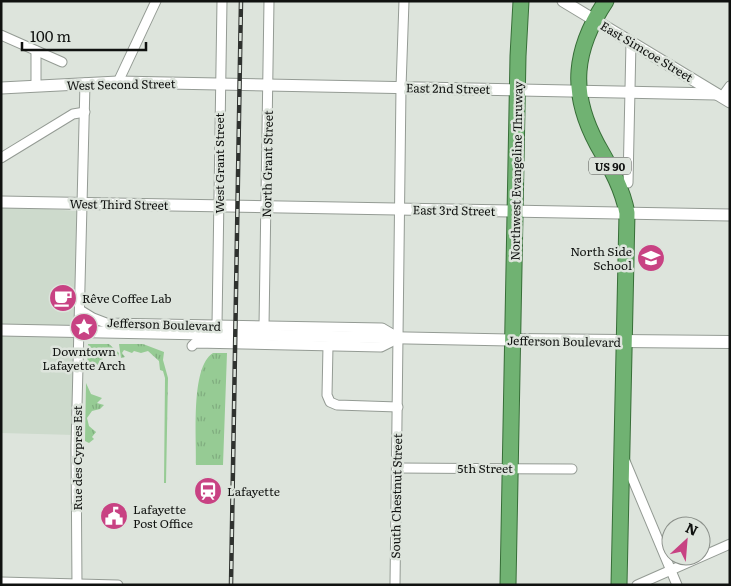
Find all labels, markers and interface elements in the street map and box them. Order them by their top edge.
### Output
street label: East Simcoe Street [597,16,697,86]
scale bar [22,20,146,52]
text: 100 m [30,24,71,47]
street label: West Second Street [66,74,176,94]
street label: East 2nd Street [406,78,491,98]
street label: Northwest Evangeline Thruway [505,81,527,261]
street label: North Grant Street [257,110,277,218]
street label: West Grant Street [210,112,228,213]
road number: US 90 [589,158,631,175]
street label: West Third Street [69,194,169,214]
street label: East 3rd Street [413,200,496,220]
place label: North Side School [570,242,632,274]
school or university icon: North Side School [636,243,666,273]
cafe icon: Rêve Coffee Lab [48,283,78,313]
place label: Rêve Coffee Lab [82,289,172,307]
place icon: Downtown Lafayette Arch [69,312,99,342]
street label: Jefferson Boulevard [107,313,222,335]
street label: Jefferson Boulevard [507,331,622,351]
place label: Downtown Lafayette Arch [42,342,126,374]
street label: Rue des Cypres Est [68,405,86,511]
street label: South Chestnut Street [386,433,406,559]
street label: 5th Street [457,459,513,477]
station icon: Lafayette [193,476,223,506]
place label: Lafayette [227,482,280,500]
place label: Lafayette Post Office [133,500,193,532]
public building icon: Lafayette Post Office [99,501,129,531]
north arrow [661,516,711,566]
text: N [682,517,702,540]

